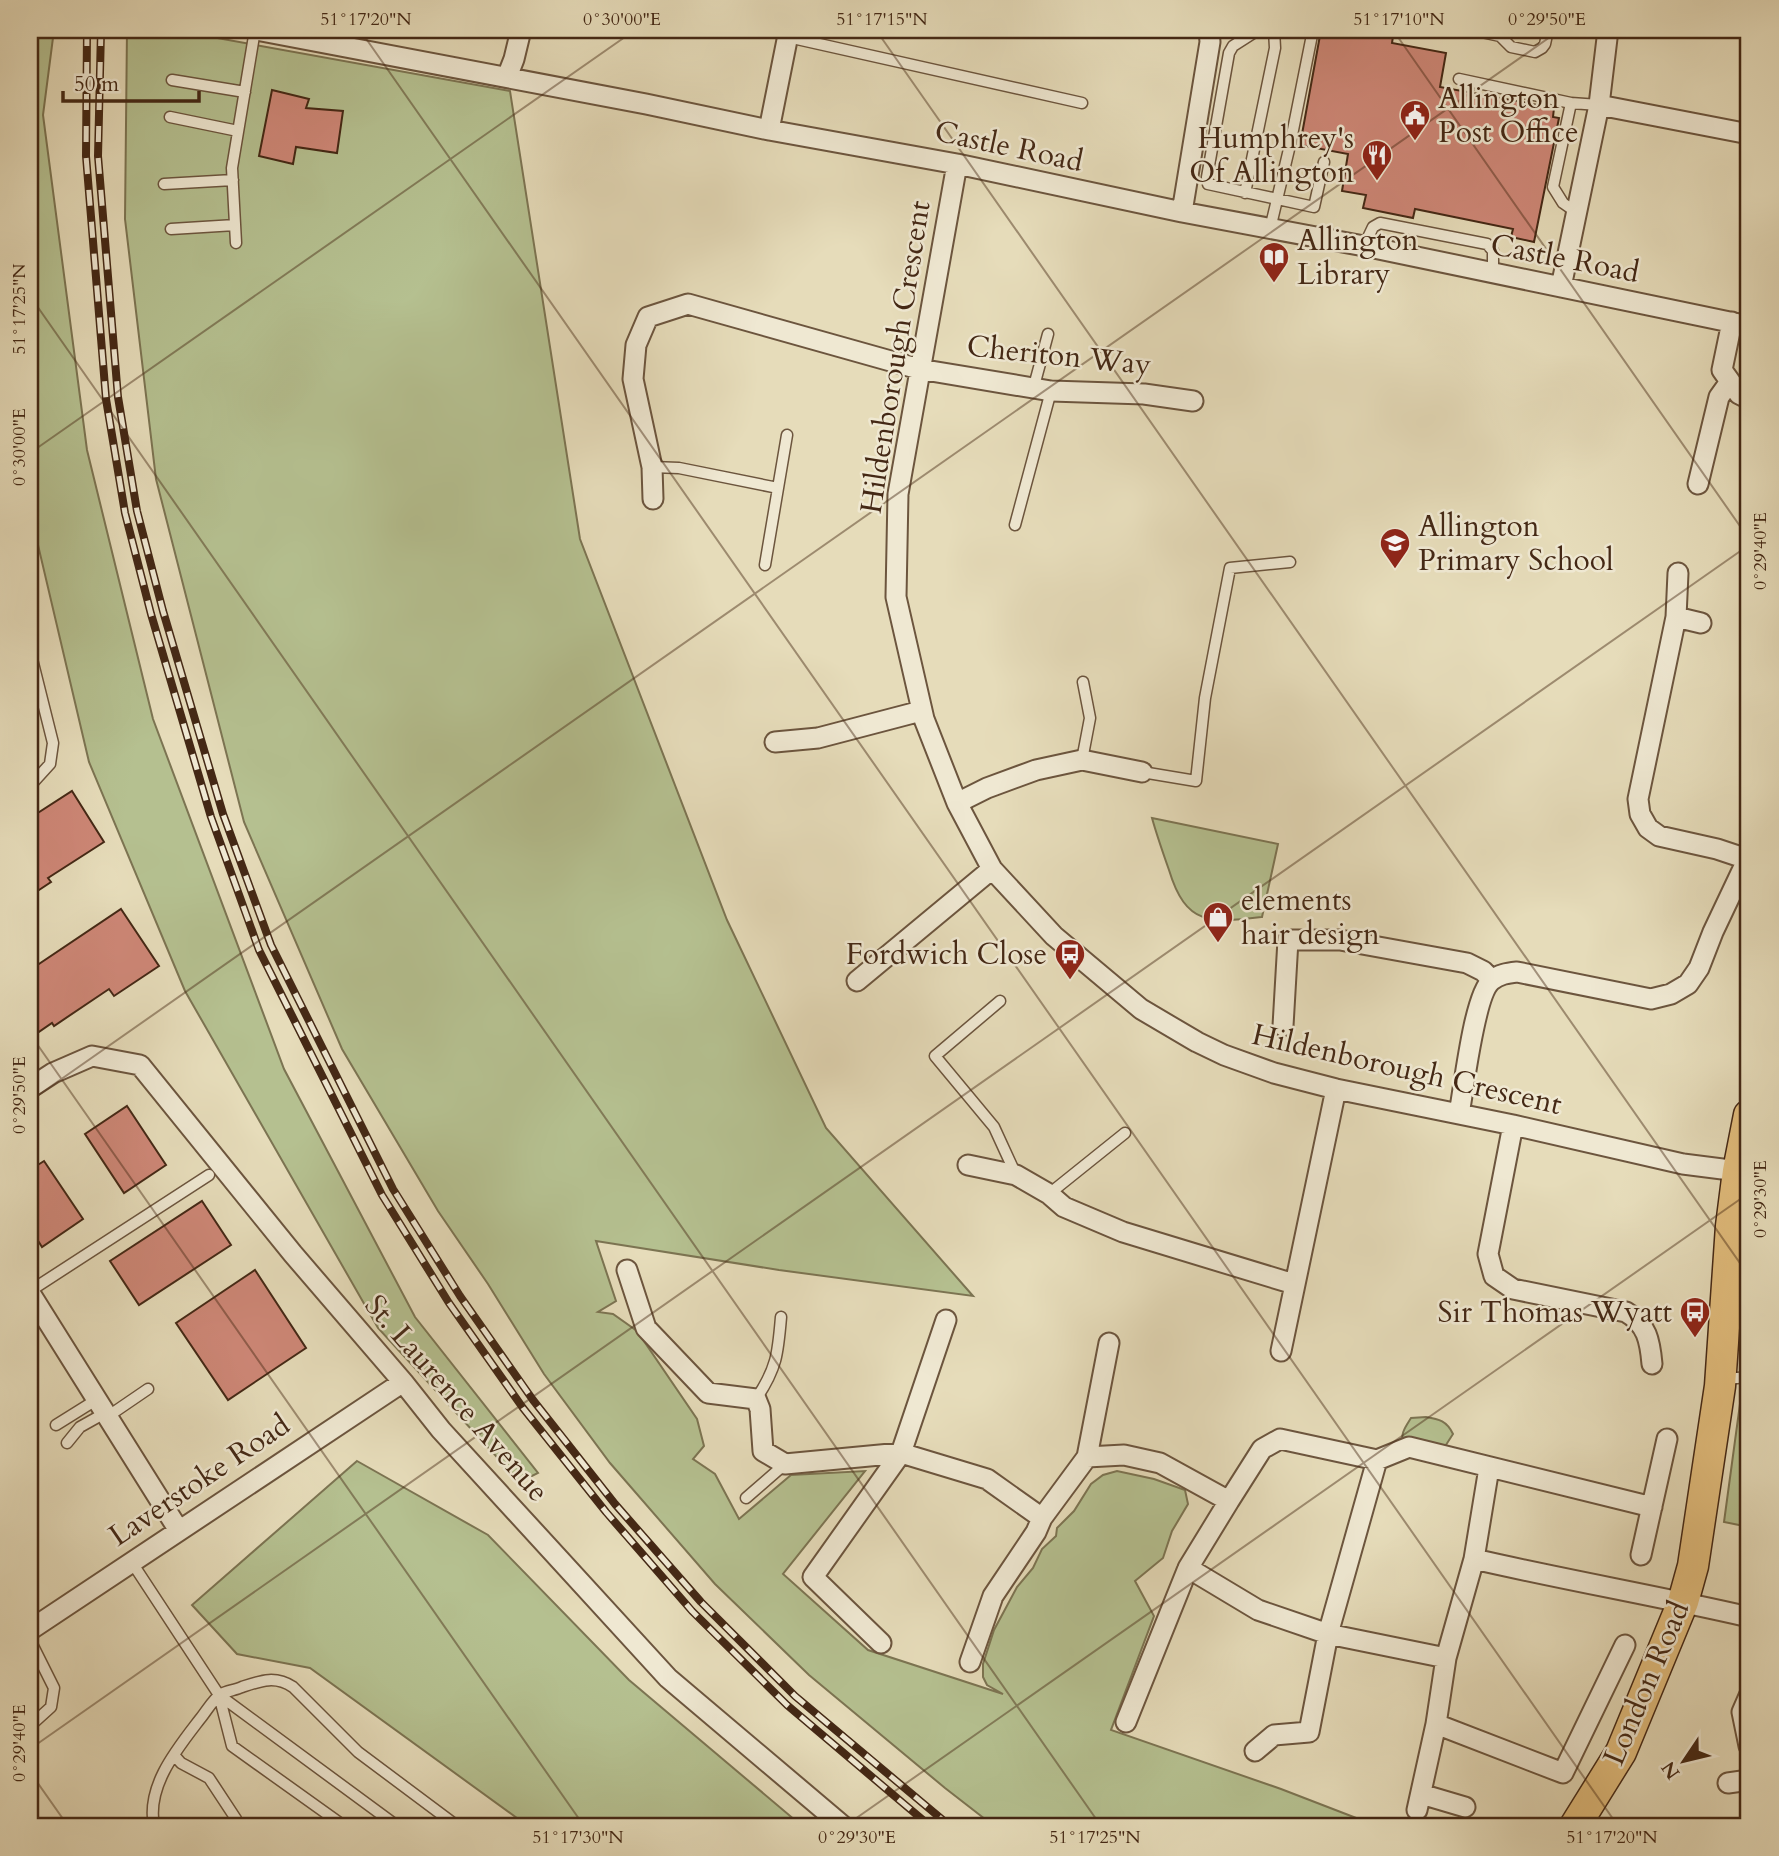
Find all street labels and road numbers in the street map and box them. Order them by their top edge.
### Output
street label: Castle Road [931,111,1087,182]
street label: Hildenborough Crescent [850,197,941,517]
street label: Castle Road [1487,224,1643,293]
street label: Cheriton Way [965,325,1153,386]
street label: Hildenborough Crescent [1248,1014,1566,1125]
street label: St. Laurence Avenue [355,1286,558,1511]
street label: Laverstoke Road [101,1405,298,1556]
street label: London Road [1593,1595,1699,1772]

